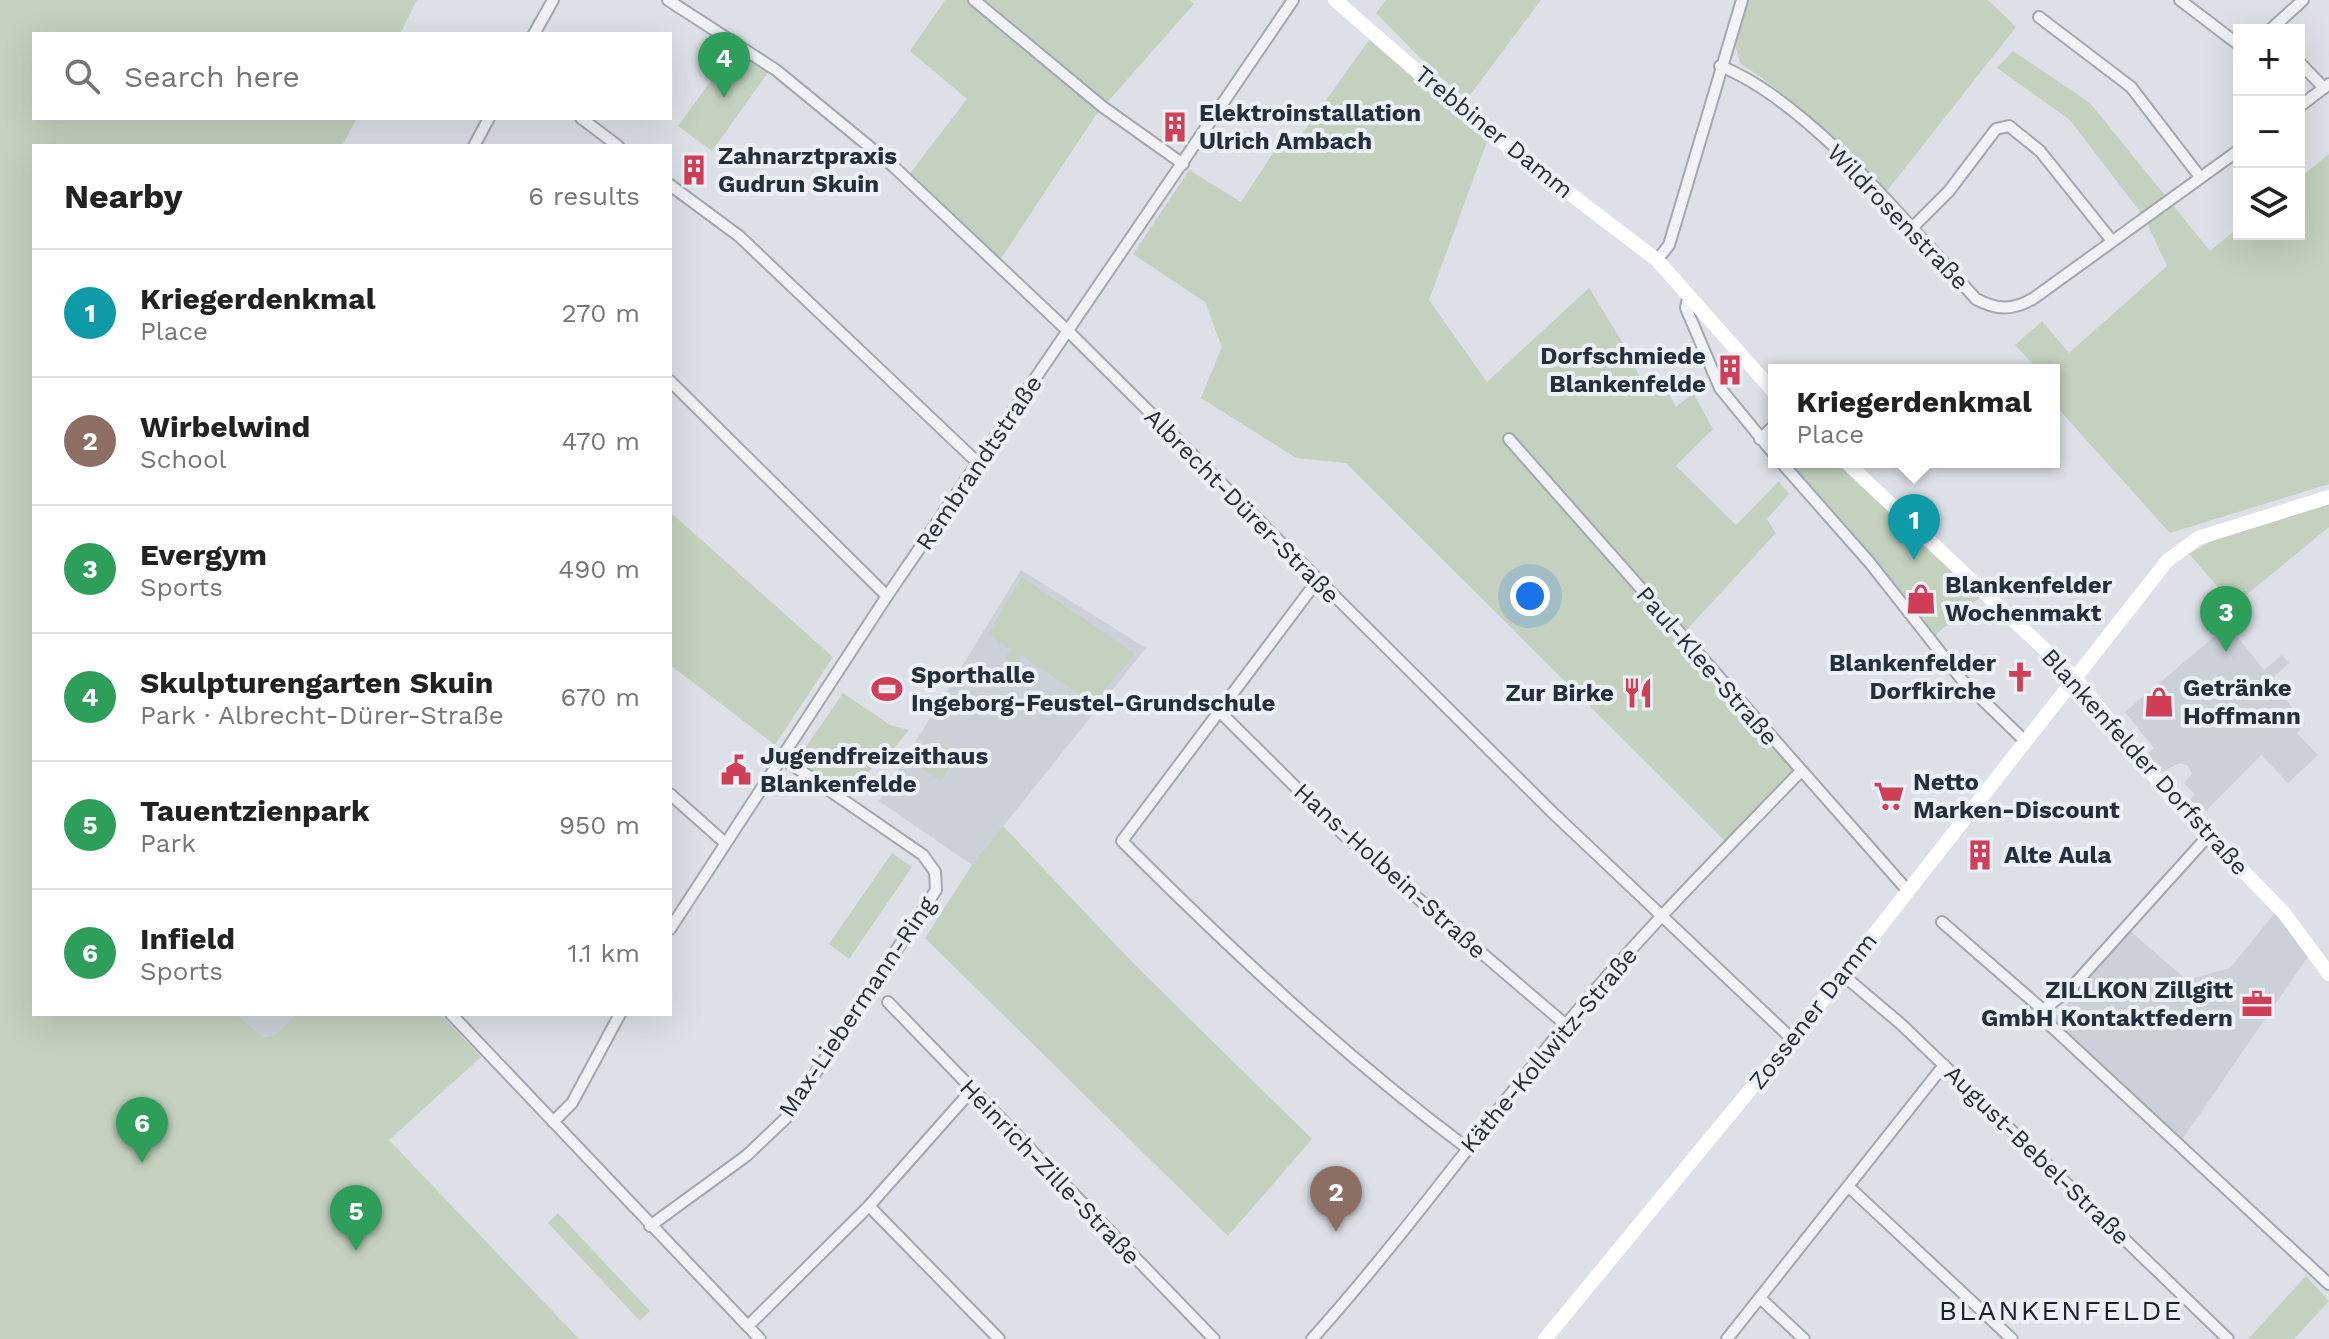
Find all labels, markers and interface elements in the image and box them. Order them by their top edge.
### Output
map controls [2233,24,2305,240]
button: + [2233,24,2305,96]
search box [32,32,672,120]
pin: 4 [698,32,750,98]
icon: search [60,54,104,98]
text: Search here [124,59,300,94]
street label: Trebbiner Damm [1409,60,1579,204]
button: − [2233,96,2305,168]
place label: Elektroinstallation Ulrich Ambach [1199,99,1421,155]
building icon: Elektroinstallation Ulrich Ambach [1158,110,1192,144]
street label: Wildrosenstraße [1821,138,1975,296]
place label: Zahnarztpraxis Gudrun Skuin [718,142,897,198]
building icon: Zahnarztpraxis Gudrun Skuin [677,153,711,187]
button: layers [2233,168,2305,240]
text: Nearby [64,176,183,216]
text: 6 results [528,181,640,211]
text: Kriegerdenkmal [140,281,376,316]
text: 1 [84,298,96,328]
text: 270 m [561,298,640,328]
text: Place [140,316,208,346]
place label: Dorfschmiede Blankenfelde [1540,342,1706,398]
building icon: Dorfschmiede Blankenfelde [1713,353,1747,387]
popup [1768,364,2060,468]
street label: Rembrandtstraße [910,370,1048,556]
text: Kriegerdenkmal [1796,384,2032,419]
street label: Albrecht-Dürer-Straße [1139,403,1345,609]
text: Wirbelwind [140,409,310,444]
text: Place [1796,419,1864,449]
text: 2 [82,426,98,456]
text: 470 m [562,426,640,456]
text: School [140,444,226,474]
pin: 1 [1888,494,1940,560]
text: Evergym [140,537,267,572]
text: 3 [82,554,98,584]
text: 490 m [558,554,640,584]
place label: Blankenfelder Wochenmakt [1945,571,2113,627]
text: Sports [140,572,223,602]
your location [1510,576,1550,616]
street label: Paul-Klee-Straße [1630,581,1784,751]
shop icon: Blankenfelder Wochenmakt [1904,582,1938,616]
pin: 3 [2200,586,2252,652]
street label: Blankenfelder Dorfstraße [2036,643,2254,881]
place label: Blankenfelder Dorfkirche [1829,649,1997,705]
church icon: Blankenfelder Dorfkirche [2003,660,2037,694]
place label: Sporthalle Ingeborg-Feustel-Grundschule [911,661,1275,717]
text: Skulpturengarten Skuin [140,665,493,700]
sports icon: Sporthalle Ingeborg-Feustel-Grundschule [870,672,904,706]
place label: Getränke Hoffmann [2183,674,2301,730]
restaurant icon: Zur Birke [1621,676,1655,710]
place label: Zur Birke [1505,679,1614,707]
text: 4 [82,682,98,712]
text: 670 m [561,682,640,712]
shop icon: Getränke Hoffmann [2142,685,2176,719]
text: Park · Albrecht-Dürer-Straße [140,700,504,730]
place label: Jugendfreizeithaus Blankenfelde [760,742,988,798]
public building icon: Jugendfreizeithaus Blankenfelde [719,753,753,787]
place label: Netto Marken-Discount [1913,768,2120,824]
street label: Hans-Holbein-Straße [1288,777,1492,965]
supermarket icon: Netto Marken-Discount [1872,779,1906,813]
text: Tauentzienpark [140,793,370,828]
text: 5 [82,810,98,840]
text: 950 m [559,810,640,840]
text: Park [140,828,196,858]
building icon: Alte Aula [1963,838,1997,872]
place label: Alte Aula [2004,841,2111,869]
street label: Max-Liebermann-Ring [773,892,941,1122]
text: Infield [140,921,235,956]
street label: Zossener Damm [1743,927,1883,1095]
text: 6 [82,938,98,968]
text: 1.1 km [567,938,640,968]
street label: Käthe-Kollwitz-Straße [1455,941,1643,1159]
text: Sports [140,956,223,986]
place label: ZILLKON Zillgitt GmbH Kontaktfedern [1981,976,2233,1032]
office icon: ZILLKON Zillgitt GmbH Kontaktfedern [2240,987,2274,1021]
street label: August-Bebel-Straße [1939,1059,2135,1251]
street label: Heinrich-Zille-Straße [954,1074,1146,1270]
pin: 6 [116,1097,168,1163]
pin: 2 [1310,1166,1362,1232]
pin: 5 [330,1185,382,1251]
district label: BLANKENFELDE [1939,1294,2183,1327]

